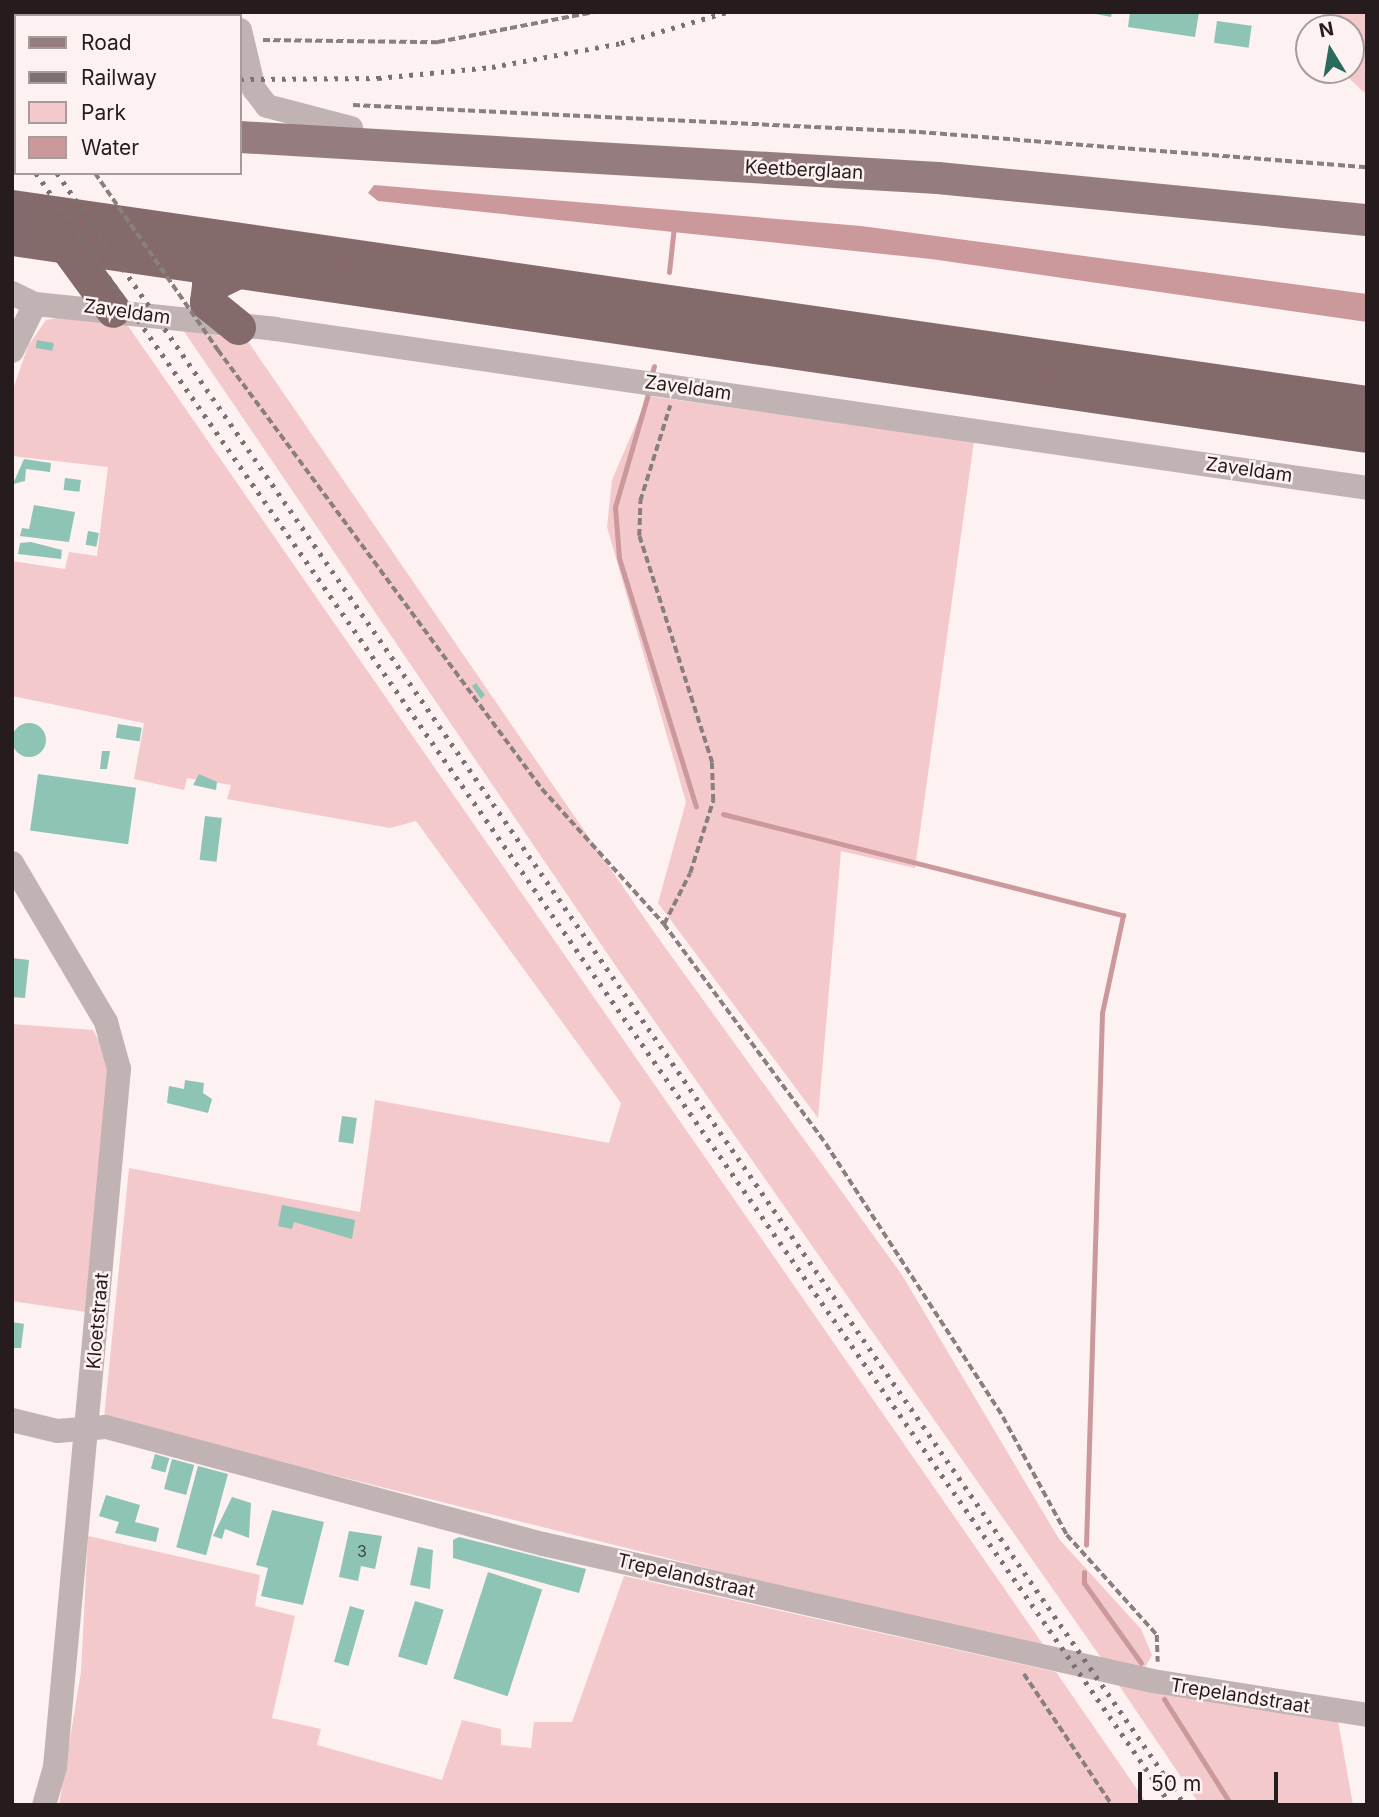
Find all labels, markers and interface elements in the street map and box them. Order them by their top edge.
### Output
legend [14,14,242,175]
north arrow [1295,14,1365,84]
text: N [1317,17,1336,43]
text: Road [81,30,132,55]
text: Railway [81,65,157,90]
text: Park [81,100,126,125]
text: Water [81,135,139,160]
street label: Keetberglaan [744,156,864,184]
street label: Zaveldam [82,295,172,329]
street label: Zaveldam [643,371,733,405]
street label: Zaveldam [1204,453,1294,487]
street label: Kloetstraat [82,1272,114,1370]
house number: 3 [357,1541,367,1561]
street label: Trepelandstraat [615,1549,757,1603]
street label: Trepelandstraat [1169,1674,1311,1718]
scale bar [1141,1758,1281,1802]
text: 50 m [1151,1771,1201,1796]

